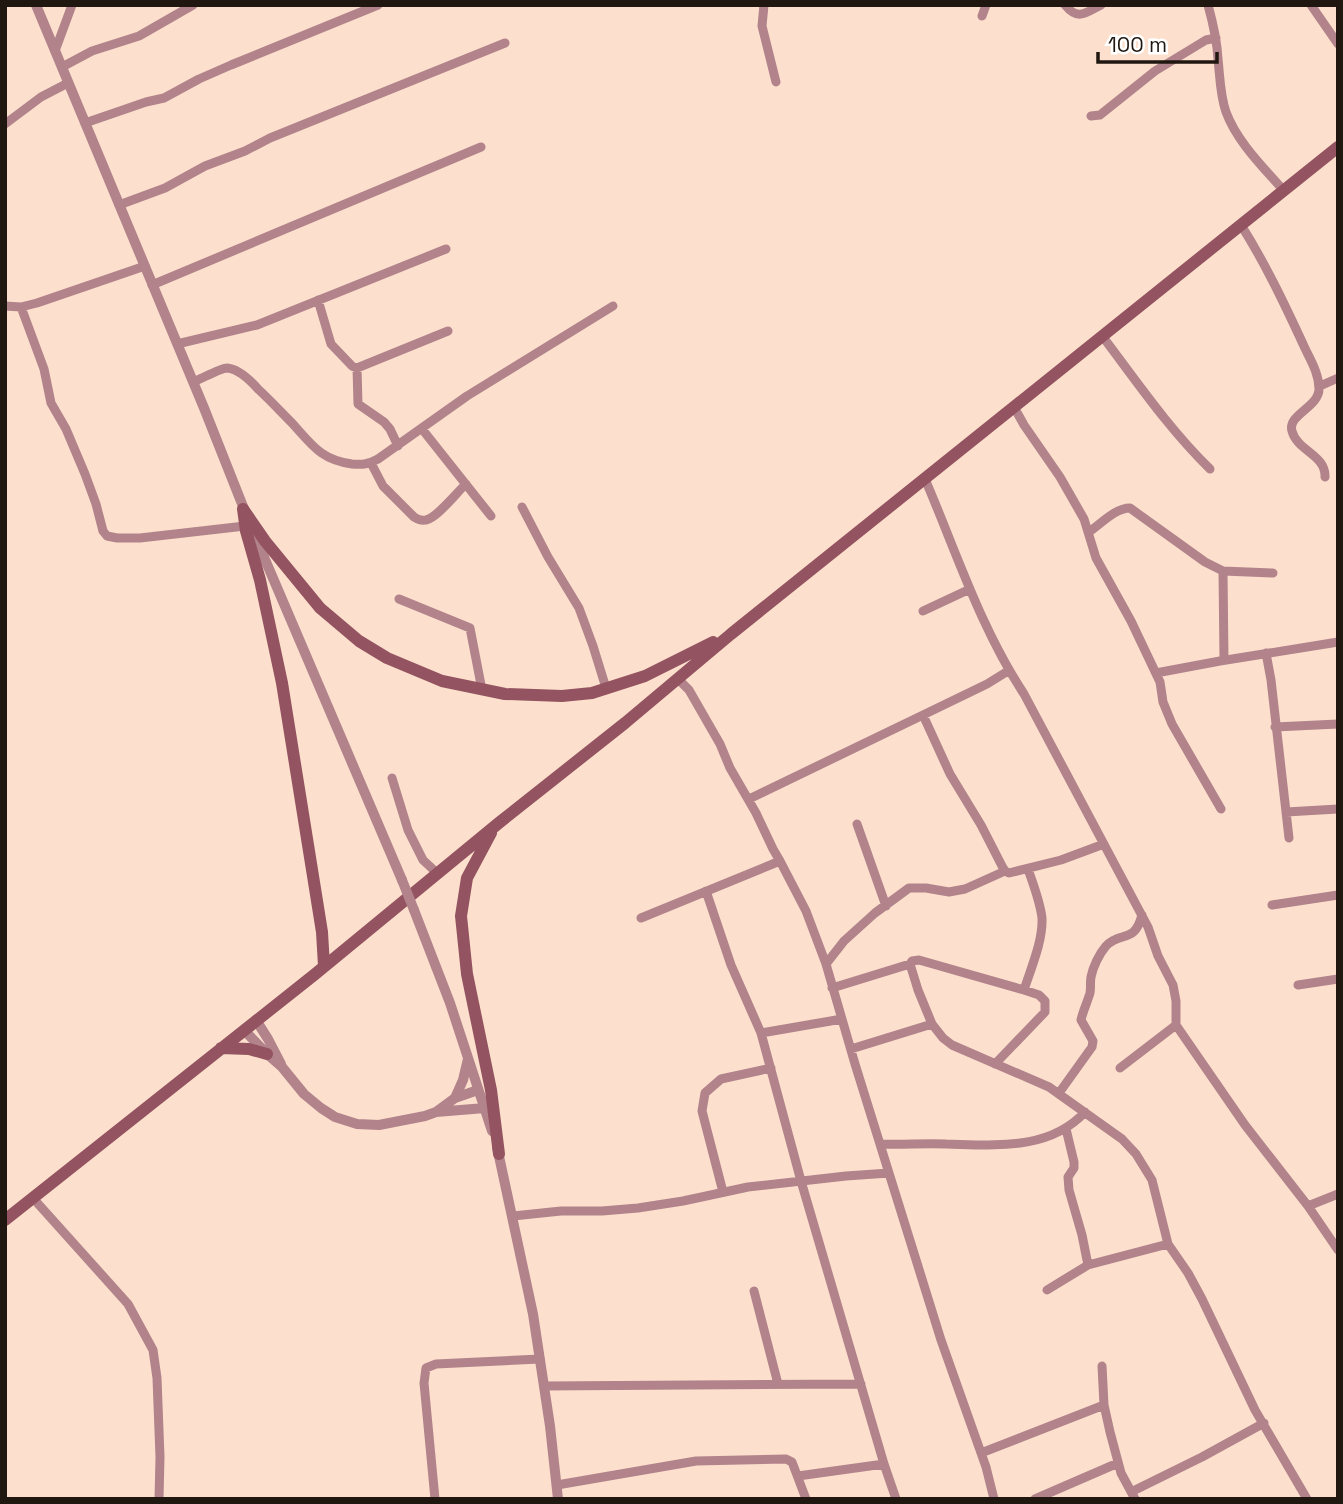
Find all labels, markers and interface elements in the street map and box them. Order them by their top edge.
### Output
scale bar [1098,21,1217,65]
text: 100 m [1108,31,1167,58]

